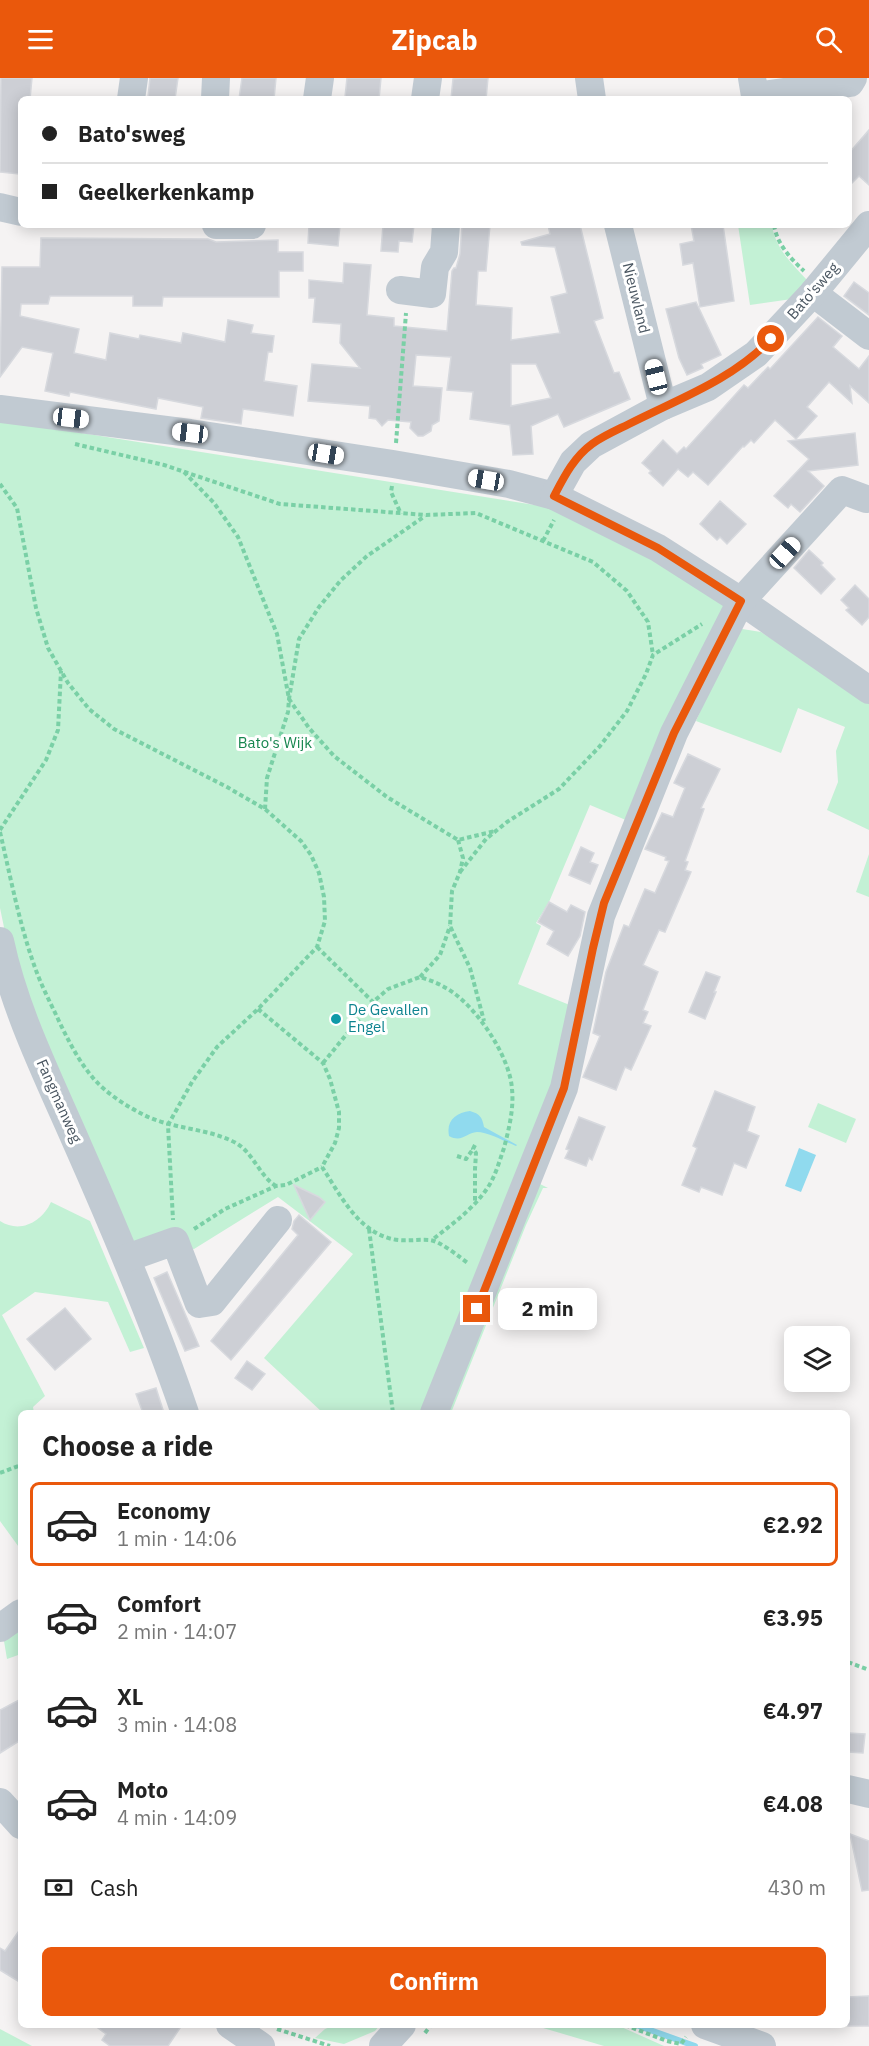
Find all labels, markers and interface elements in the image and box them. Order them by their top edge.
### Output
text: Zipcab [391,22,478,57]
icon: menu [24,23,57,56]
icon: search [812,23,845,56]
text: Bato'sweg [78,119,185,148]
text: Geelkerkenkamp [78,177,254,206]
street label: Bato'sweg [783,258,843,323]
street label: Nieuwland [619,261,654,335]
route start [757,325,784,352]
car [643,357,669,397]
car [52,407,90,429]
car [171,422,209,444]
car [307,442,345,466]
car [467,468,505,492]
car [766,534,804,572]
park label: Bato's Wijk [238,733,312,752]
place label: De Gevallen Engel [348,1000,428,1036]
marker: De Gevallen Engel [329,1012,343,1026]
street label: Fangmanweg [33,1056,86,1146]
callout: 2 min [498,1288,597,1330]
route end [463,1295,490,1322]
text: 2 min [521,1295,574,1322]
map controls [784,1326,850,1392]
button: layers [784,1326,850,1392]
text: Choose a ride [42,1428,213,1463]
text: Economy [117,1496,211,1525]
icon: car [45,1497,99,1551]
text: €2.92 [763,1510,823,1539]
text: 1 min · 14:06 [117,1525,237,1552]
text: Comfort [117,1589,201,1618]
icon: car [45,1590,99,1644]
text: €3.95 [763,1603,823,1632]
text: 2 min · 14:07 [117,1618,237,1645]
text: XL [117,1682,143,1711]
icon: car [45,1683,99,1737]
text: €4.97 [763,1696,823,1725]
text: 3 min · 14:08 [117,1711,237,1738]
text: Moto [117,1775,168,1804]
icon: car [45,1776,99,1830]
text: €4.08 [763,1789,823,1818]
text: 4 min · 14:09 [117,1804,237,1831]
icon: cash [42,1871,75,1904]
text: Cash [90,1873,139,1902]
text: 430 m [768,1874,826,1901]
button: Confirm [42,1947,826,2016]

